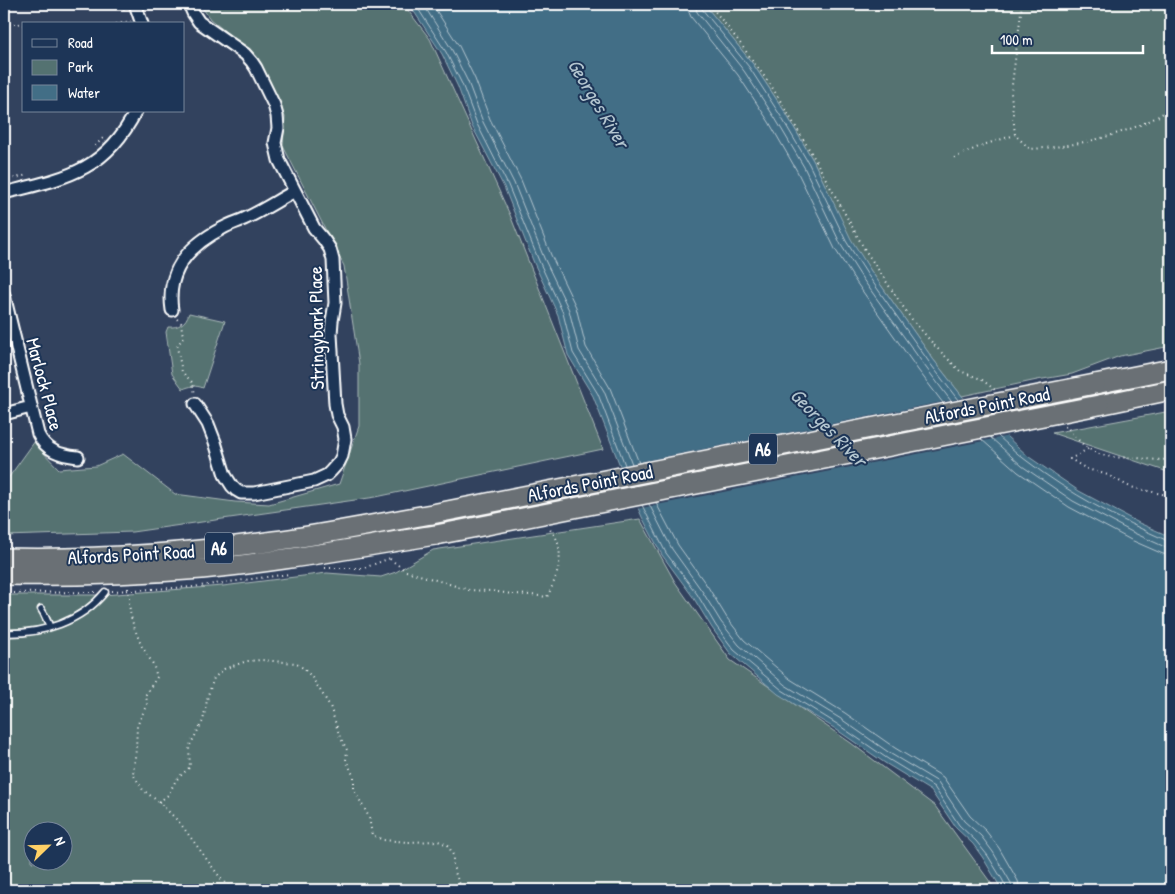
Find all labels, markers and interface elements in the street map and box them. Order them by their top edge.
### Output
legend [22,22,185,112]
scale bar [992,22,1144,54]
text: 100 m [1000,29,1033,50]
text: Road [68,32,93,53]
water label: Georges River [561,53,637,155]
text: Park [68,56,93,77]
text: Water [68,82,100,103]
street label: Stringybark Place [302,266,330,390]
street label: Marlock Place [20,335,70,434]
street label: Alfords Point Road [922,380,1052,430]
water label: Georges River [784,382,875,475]
road number: A6 [749,434,777,464]
street label: Alfords Point Road [525,458,655,508]
road number: A6 [205,532,233,564]
street label: Alfords Point Road [67,538,196,570]
north arrow [22,822,72,872]
text: N [50,834,71,848]

